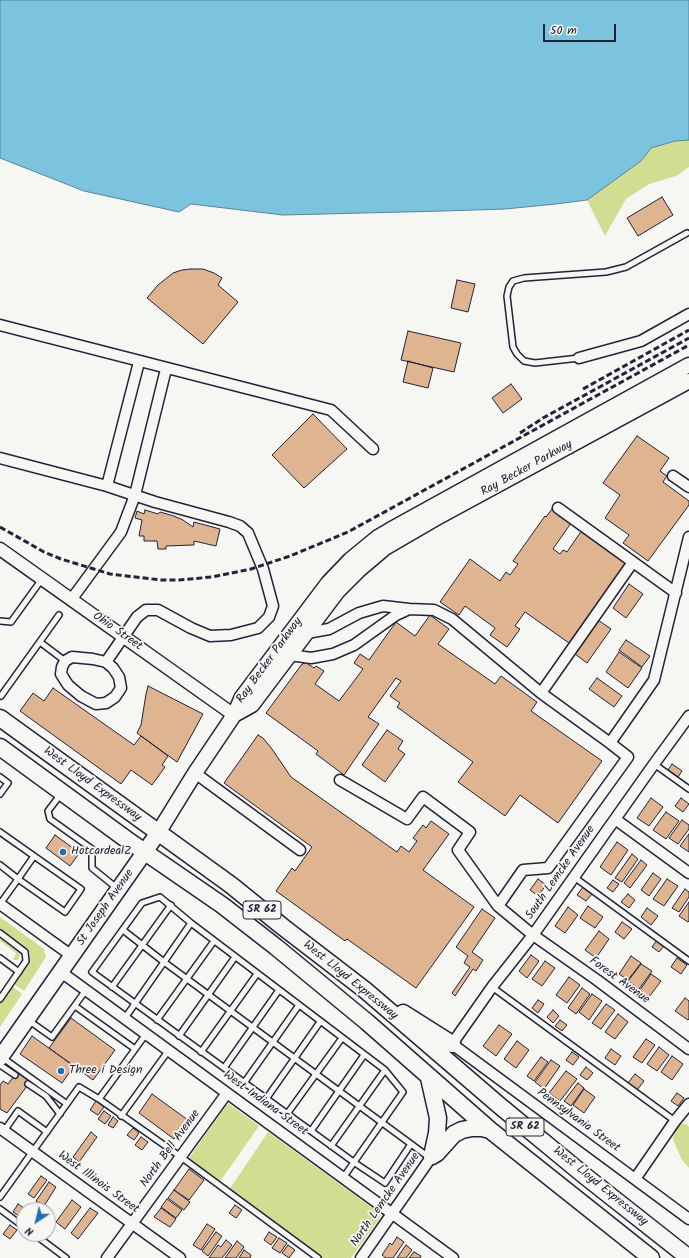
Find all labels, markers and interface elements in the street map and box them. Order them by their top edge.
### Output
scale bar [545,16,618,42]
text: 50 m [550,21,577,40]
street label: Ray Becker Parkway [479,438,575,500]
street label: Ohio Street [89,610,145,654]
street label: Ray Becker Parkway [234,615,306,707]
street label: West Lloyd Expressway [40,745,144,825]
street label: South Lemcke Avenue [523,823,599,923]
place label: HotcardealZ [71,845,131,859]
marker: HotcardealZ [58,847,68,857]
street label: St Joseph Avenue [74,867,138,949]
road number: SR 62 [243,901,281,919]
street label: West Lloyd Expressway [300,938,400,1024]
street label: Forest Avenue [586,954,652,1008]
place label: Three i Design [69,1064,142,1078]
marker: Three i Design [56,1066,66,1076]
street label: West Indiana Street [220,1068,310,1140]
street label: Pennsylvania Street [534,1086,622,1156]
street label: North Bell Avenue [138,1107,204,1191]
road number: SR 62 [506,1118,544,1136]
street label: West Lloyd Expressway [550,1144,650,1230]
street label: West Illinois Street [55,1149,141,1217]
street label: North Lemcke Avenue [348,1150,424,1250]
north arrow [16,1202,56,1242]
text: N [22,1222,38,1240]

